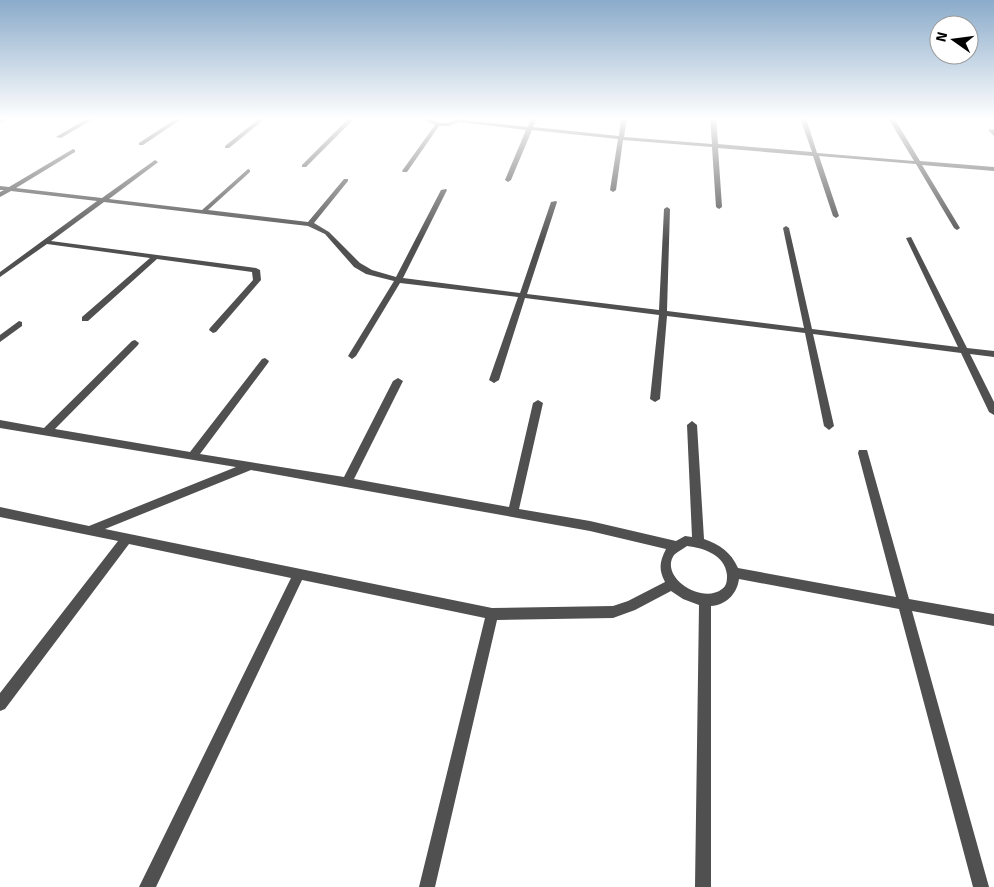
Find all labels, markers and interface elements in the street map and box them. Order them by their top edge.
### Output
north arrow [929,15,979,65]
text: N [932,30,951,44]

